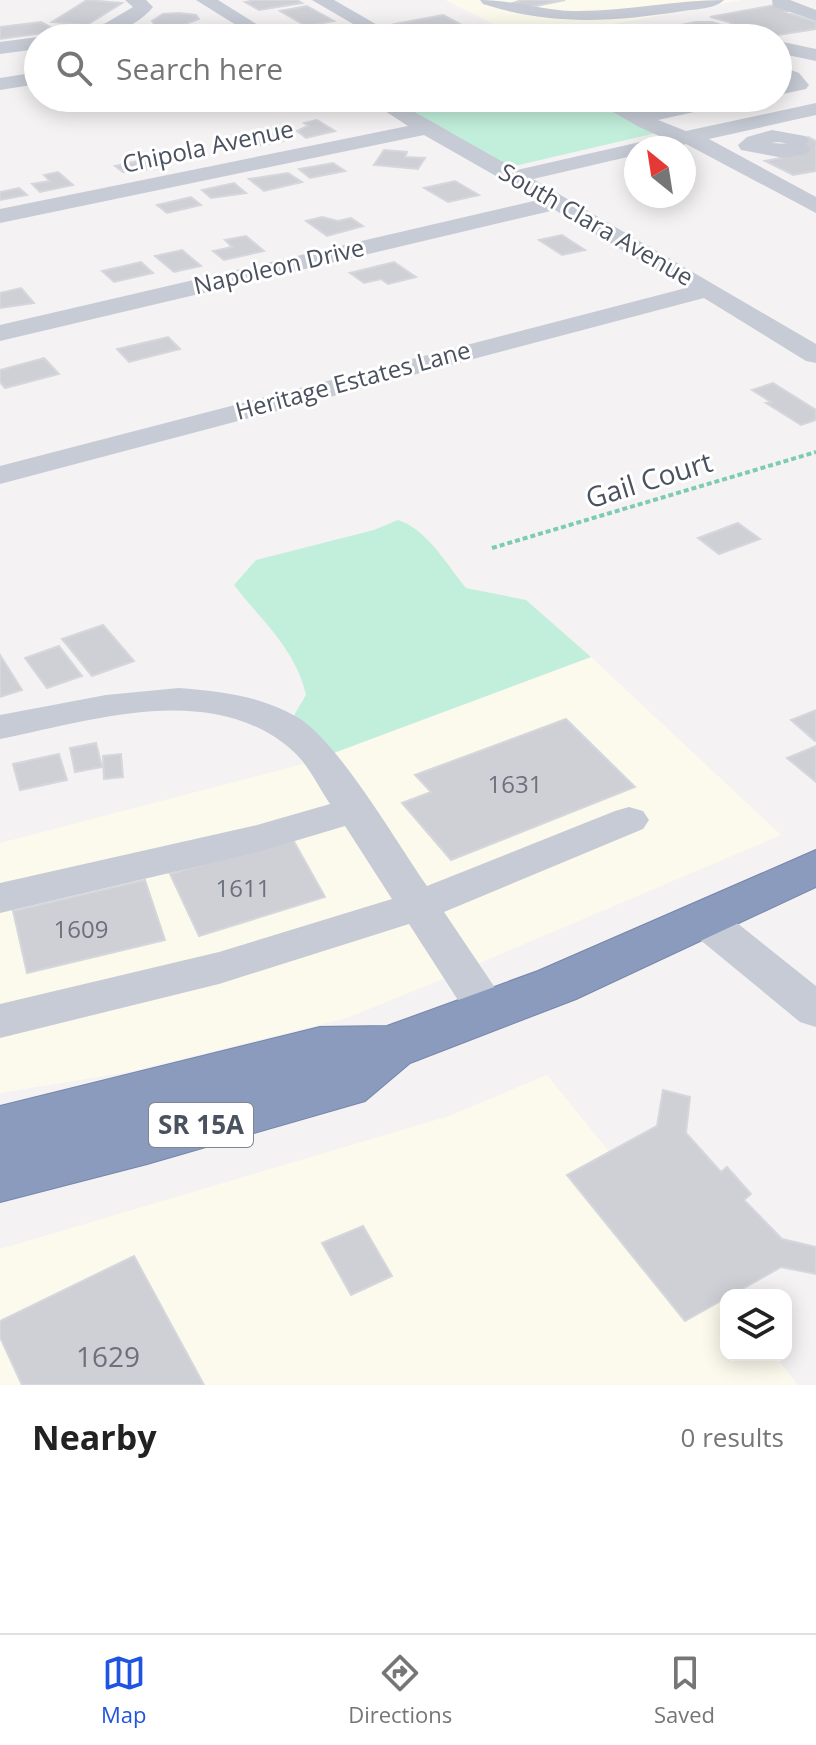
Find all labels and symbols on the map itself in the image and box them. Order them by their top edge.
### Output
street label: Chipola Avenue [119,111,296,180]
north arrow [624,136,696,208]
street label: South Clara Avenue [494,155,700,293]
street label: Napoleon Drive [190,230,367,301]
street label: Heritage Estates Lane [231,332,474,427]
street label: Gail Court [581,442,717,516]
house number: 1631 [488,767,542,800]
house number: 1611 [216,871,270,904]
house number: 1609 [54,912,108,945]
road number: SR 15A [149,1103,253,1147]
house number: 1629 [76,1337,140,1375]

